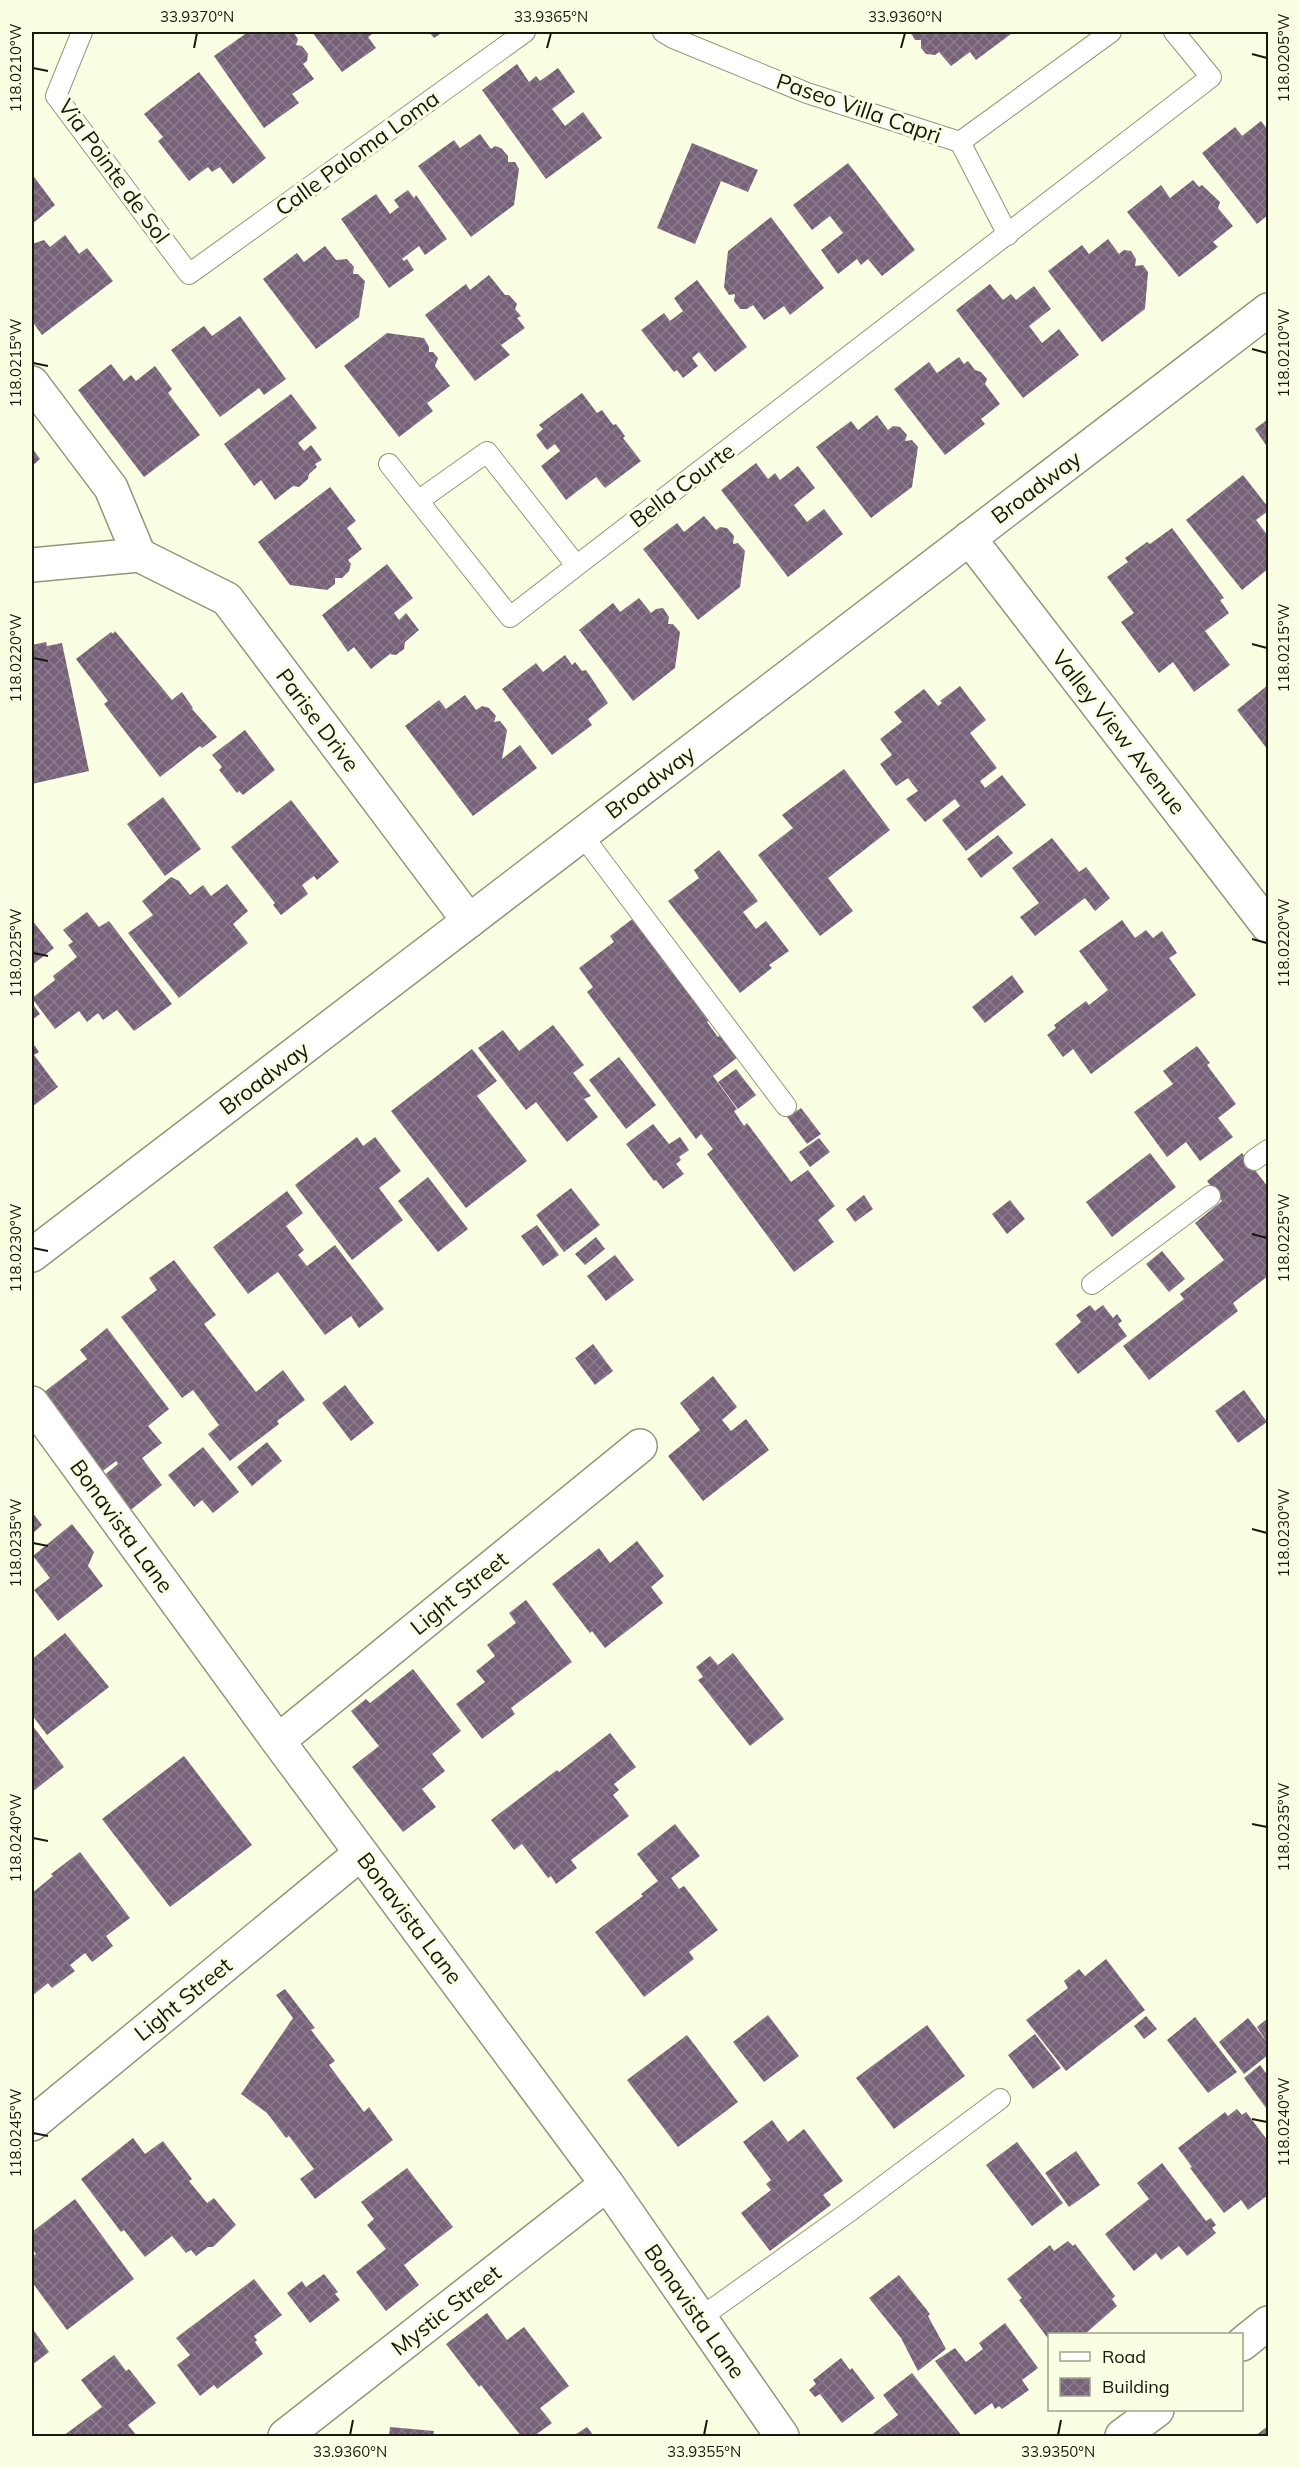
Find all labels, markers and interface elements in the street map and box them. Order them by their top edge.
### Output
text: 33.9370°N [160,7,234,26]
text: 33.9365°N [514,7,588,26]
text: 33.9360°N [868,7,942,26]
text: 118.0205°W [1274,13,1293,102]
text: 118.0210°W [6,23,25,112]
street label: Paseo Villa Capri [773,67,945,149]
street label: Calle Paloma Loma [269,84,445,222]
street label: Via Pointe de Sol [52,93,176,249]
text: 118.0210°W [1274,308,1293,397]
text: 118.0215°W [6,318,25,407]
street label: Bella Courte [624,437,740,533]
street label: Broadway [985,444,1087,530]
text: 118.0215°W [1274,603,1293,692]
text: 118.0220°W [6,613,25,702]
street label: Valley View Avenue [1046,644,1192,820]
street label: Parise Drive [270,663,366,777]
street label: Broadway [599,739,701,825]
text: 118.0220°W [1274,898,1293,987]
text: 118.0225°W [6,908,25,997]
street label: Broadway [213,1035,315,1121]
text: 118.0225°W [1274,1193,1293,1282]
text: 118.0230°W [6,1203,25,1292]
street label: Bonavista Lane [64,1454,180,1598]
text: 118.0230°W [1274,1488,1293,1577]
text: 118.0235°W [6,1498,25,1587]
street label: Light Street [404,1545,514,1641]
text: 118.0235°W [1274,1782,1293,1871]
text: 118.0240°W [6,1793,25,1882]
street label: Bonavista Lane [351,1847,469,1989]
street label: Light Street [128,1951,238,2047]
text: 118.0240°W [1274,2077,1293,2166]
text: 118.0245°W [6,2088,25,2177]
street label: Bonavista Lane [638,2238,752,2384]
street label: Mystic Street [386,2258,507,2362]
legend [1048,2333,1243,2411]
text: Road [1102,2345,1146,2368]
text: Building [1102,2375,1170,2398]
text: 33.9360°N [313,2442,387,2461]
text: 33.9355°N [667,2442,741,2461]
text: 33.9350°N [1021,2442,1095,2461]

